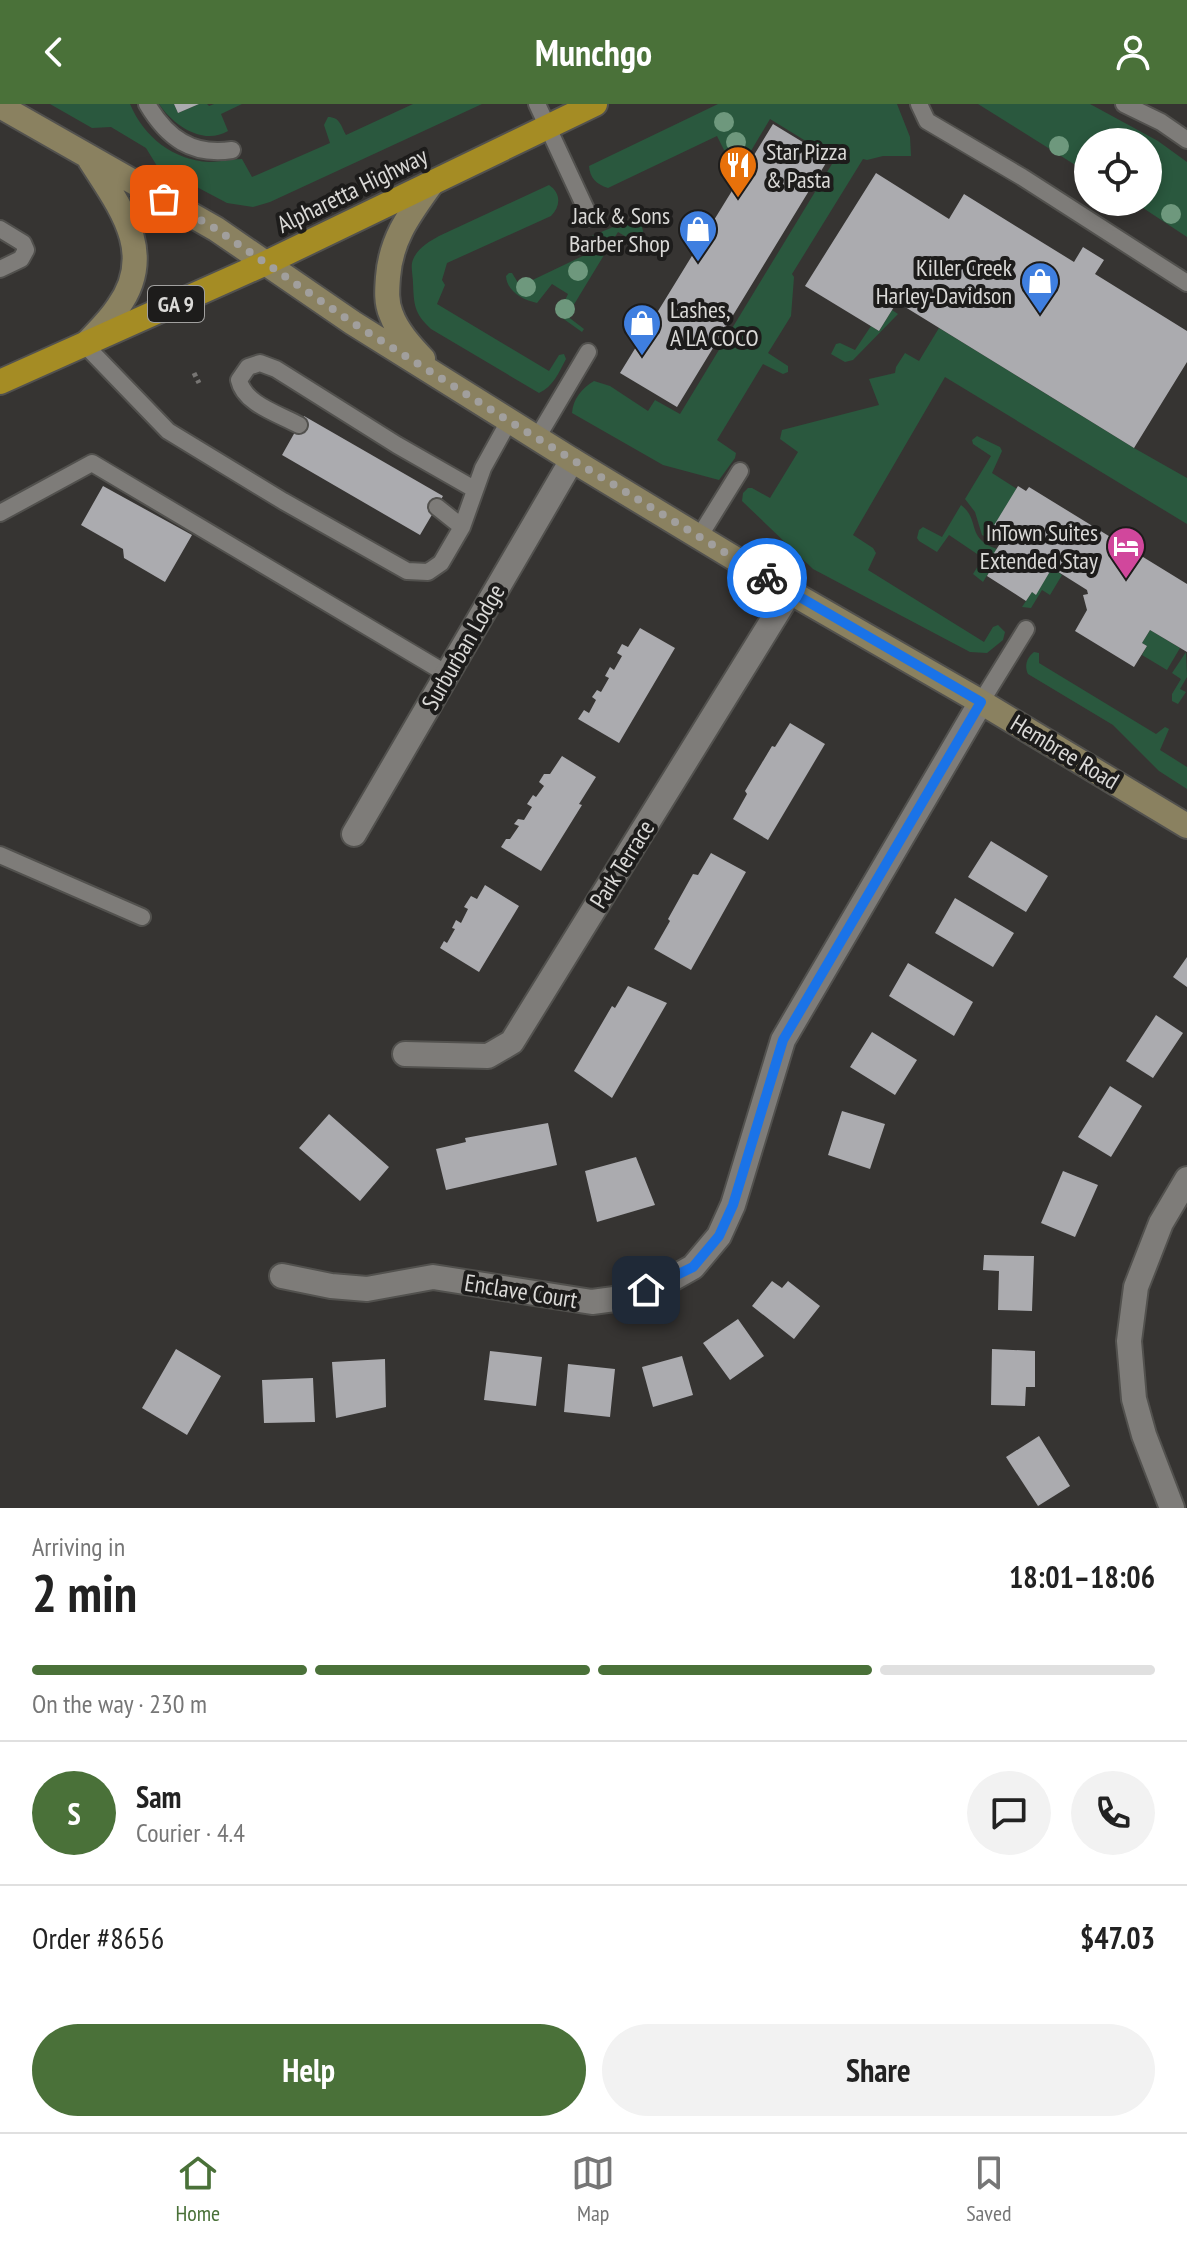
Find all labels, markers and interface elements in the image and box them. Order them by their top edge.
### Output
text: Munchgo [535,29,652,76]
icon: back [32,30,76,74]
icon: person [1111,30,1155,74]
map controls [1074,128,1162,216]
button: locate [1074,128,1162,216]
place label: Star Pizza & Pasta [766,136,847,195]
street label: Alpharetta Highway [272,140,432,240]
restaurant icon: Star Pizza & Pasta [717,144,759,199]
pin [130,165,198,233]
icon: bag [142,177,186,221]
place label: Jack & Sons Barber Shop [569,200,670,259]
shop icon: Jack & Sons Barber Shop [677,208,719,263]
place label: Killer Creek Harley-Davidson [876,252,1013,311]
shop icon: Killer Creek Harley-Davidson [1019,260,1061,315]
road number: GA 9 [148,286,204,322]
place label: Lashes, A LA COCO [670,294,759,353]
shop icon: Lashes, A LA COCO [621,302,663,357]
place label: InTown Suites Extended Stay [980,517,1098,576]
hotel icon: InTown Suites Extended Stay [1105,525,1147,580]
courier [727,538,807,618]
icon: bike [745,556,789,600]
street label: Surburban Lodge [415,579,511,715]
street label: Hembree Road [1005,708,1125,796]
street label: Park Terrace [583,814,661,914]
pin [612,1256,680,1324]
street label: Enclave Court [462,1267,580,1315]
icon: home [624,1268,668,1312]
text: Arriving in [32,1530,125,1563]
text: 18:01–18:06 [1009,1557,1155,1596]
text: 2 min [32,1559,137,1626]
text: On the way · 230 m [32,1687,207,1720]
button: chat [967,1771,1051,1855]
button: phone [1071,1771,1155,1855]
text: Sam [136,1777,181,1816]
text: S [67,1794,81,1833]
text: Courier · 4.4 [136,1816,245,1849]
text: Order #8656 [32,1918,164,1957]
text: $47.03 [1080,1918,1155,1957]
button: Help [32,2024,586,2116]
button: Share [602,2024,1155,2116]
tab: Home [175,2151,220,2227]
tab: Map [571,2151,615,2227]
tab: Saved [966,2151,1012,2227]

